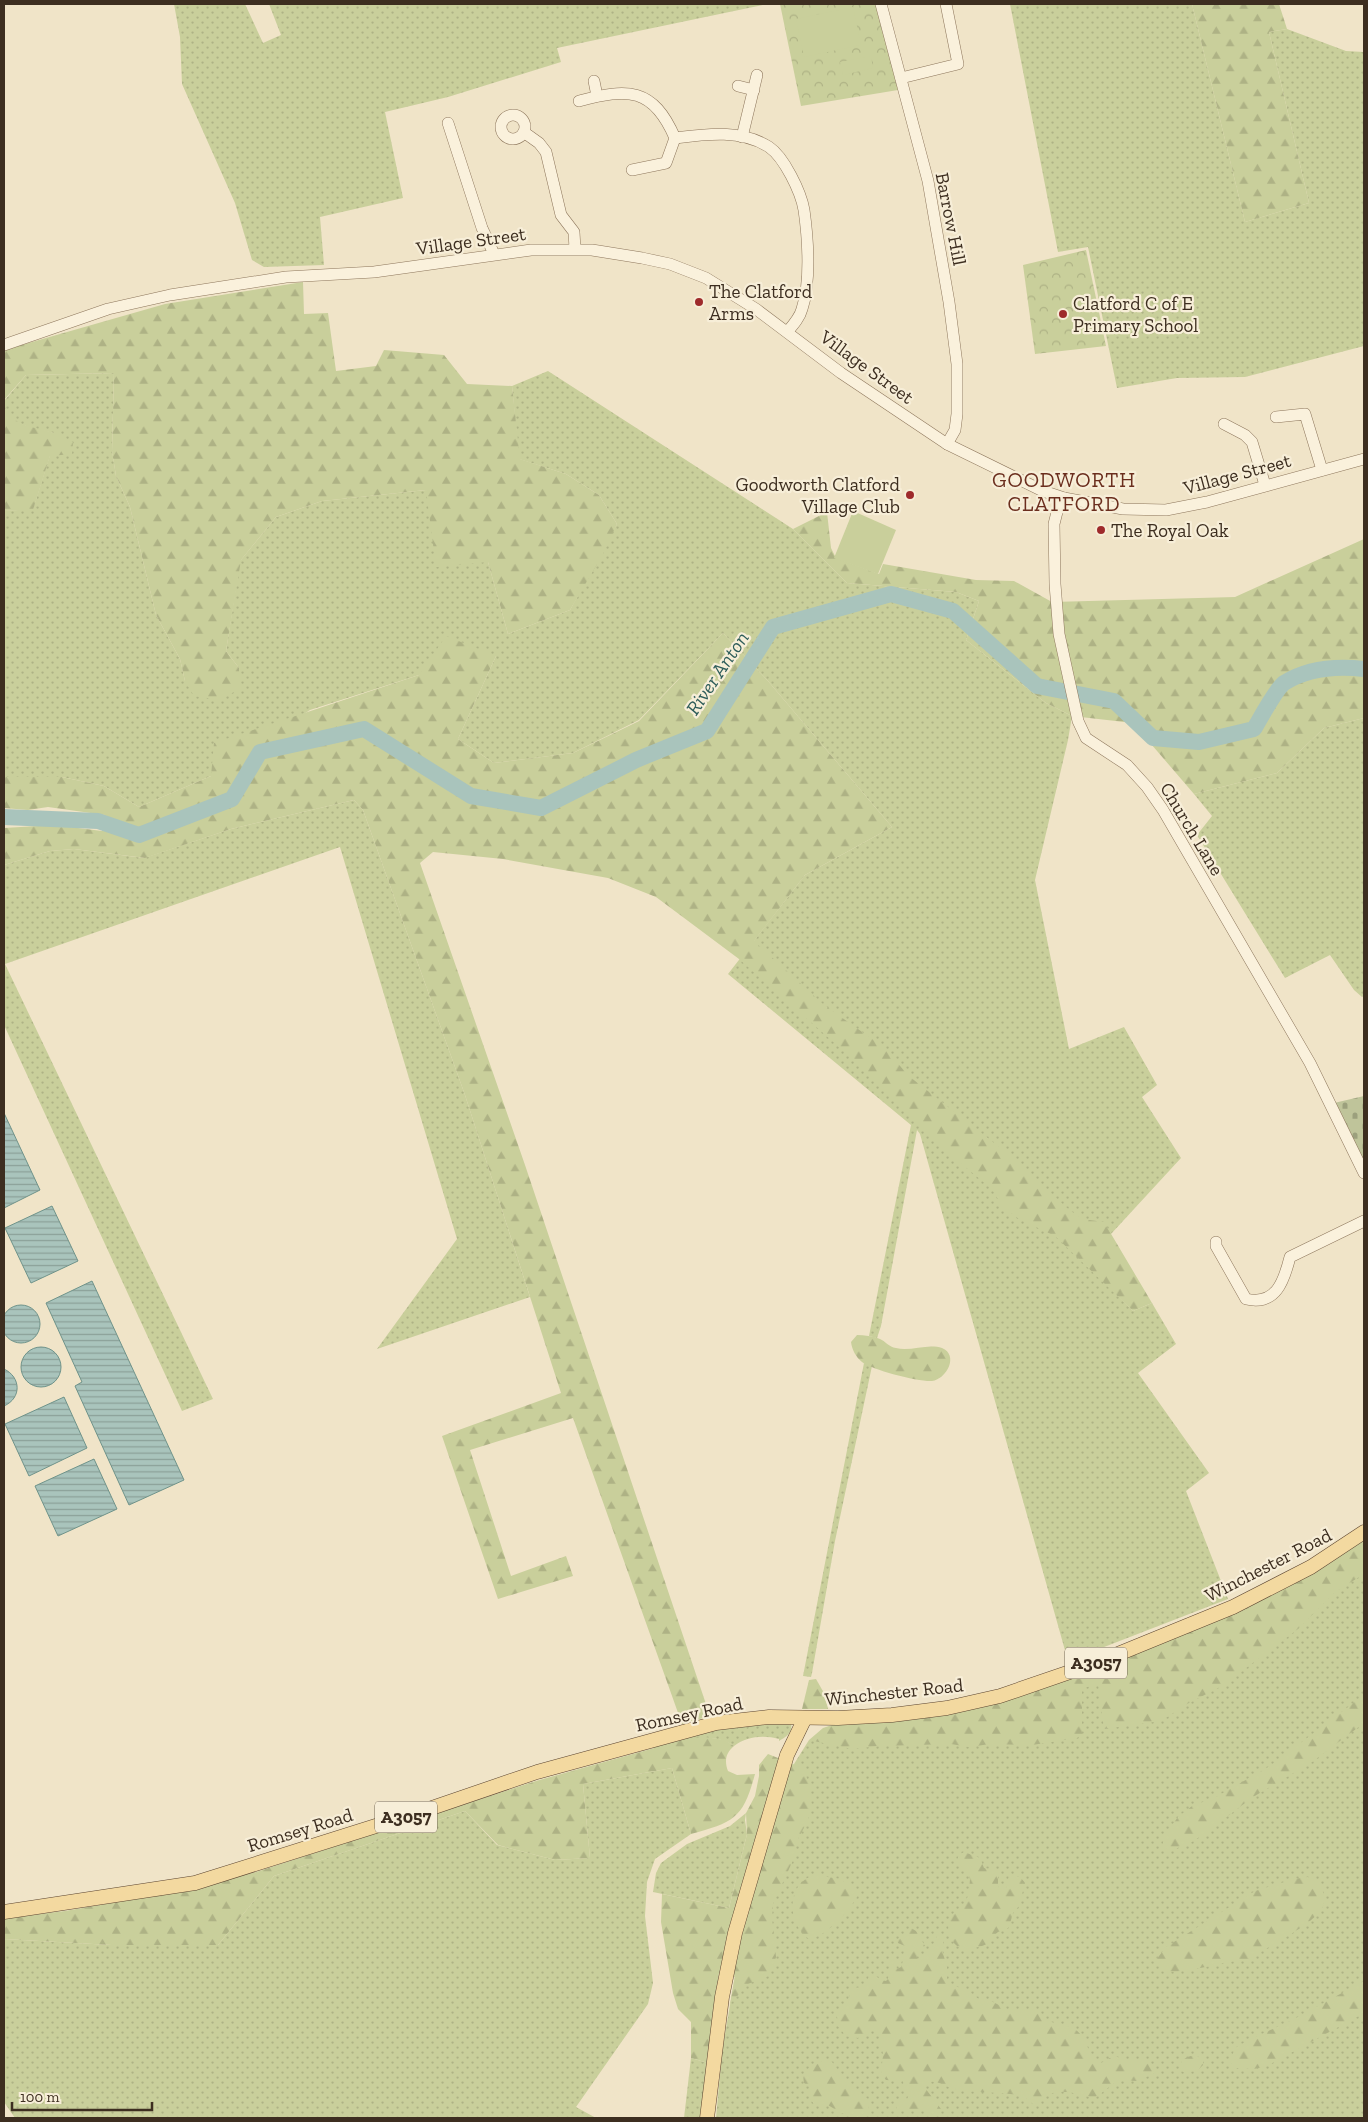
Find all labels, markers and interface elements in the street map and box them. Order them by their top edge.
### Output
street label: Barrow Hill [931,170,971,268]
street label: Village Street [414,222,527,260]
place label: The Clatford Arms [709,280,813,325]
place label: Clatford C of E Primary School [1073,292,1198,337]
marker: The Clatford Arms [693,296,705,308]
marker: Clatford C of E Primary School [1057,308,1069,320]
street label: Village Street [815,325,918,409]
street label: Village Street [1180,449,1293,500]
district label: GOODWORTH CLATFORD [992,467,1136,516]
place label: Goodworth Clatford Village Club [736,473,901,518]
marker: Goodworth Clatford Village Club [904,489,916,501]
place label: The Royal Oak [1111,519,1229,542]
marker: The Royal Oak [1095,524,1107,536]
water label: River Anton [680,627,754,719]
street label: Church Lane [1155,778,1229,880]
street label: Winchester Road [1201,1523,1336,1607]
road number: A3057 [1065,1648,1127,1679]
street label: Winchester Road [824,1673,965,1711]
street label: Romsey Road [633,1691,745,1737]
road number: A3057 [375,1801,437,1832]
street label: Romsey Road [245,1803,356,1857]
scale bar [12,2080,152,2112]
text: 100 m [20,2088,59,2106]

